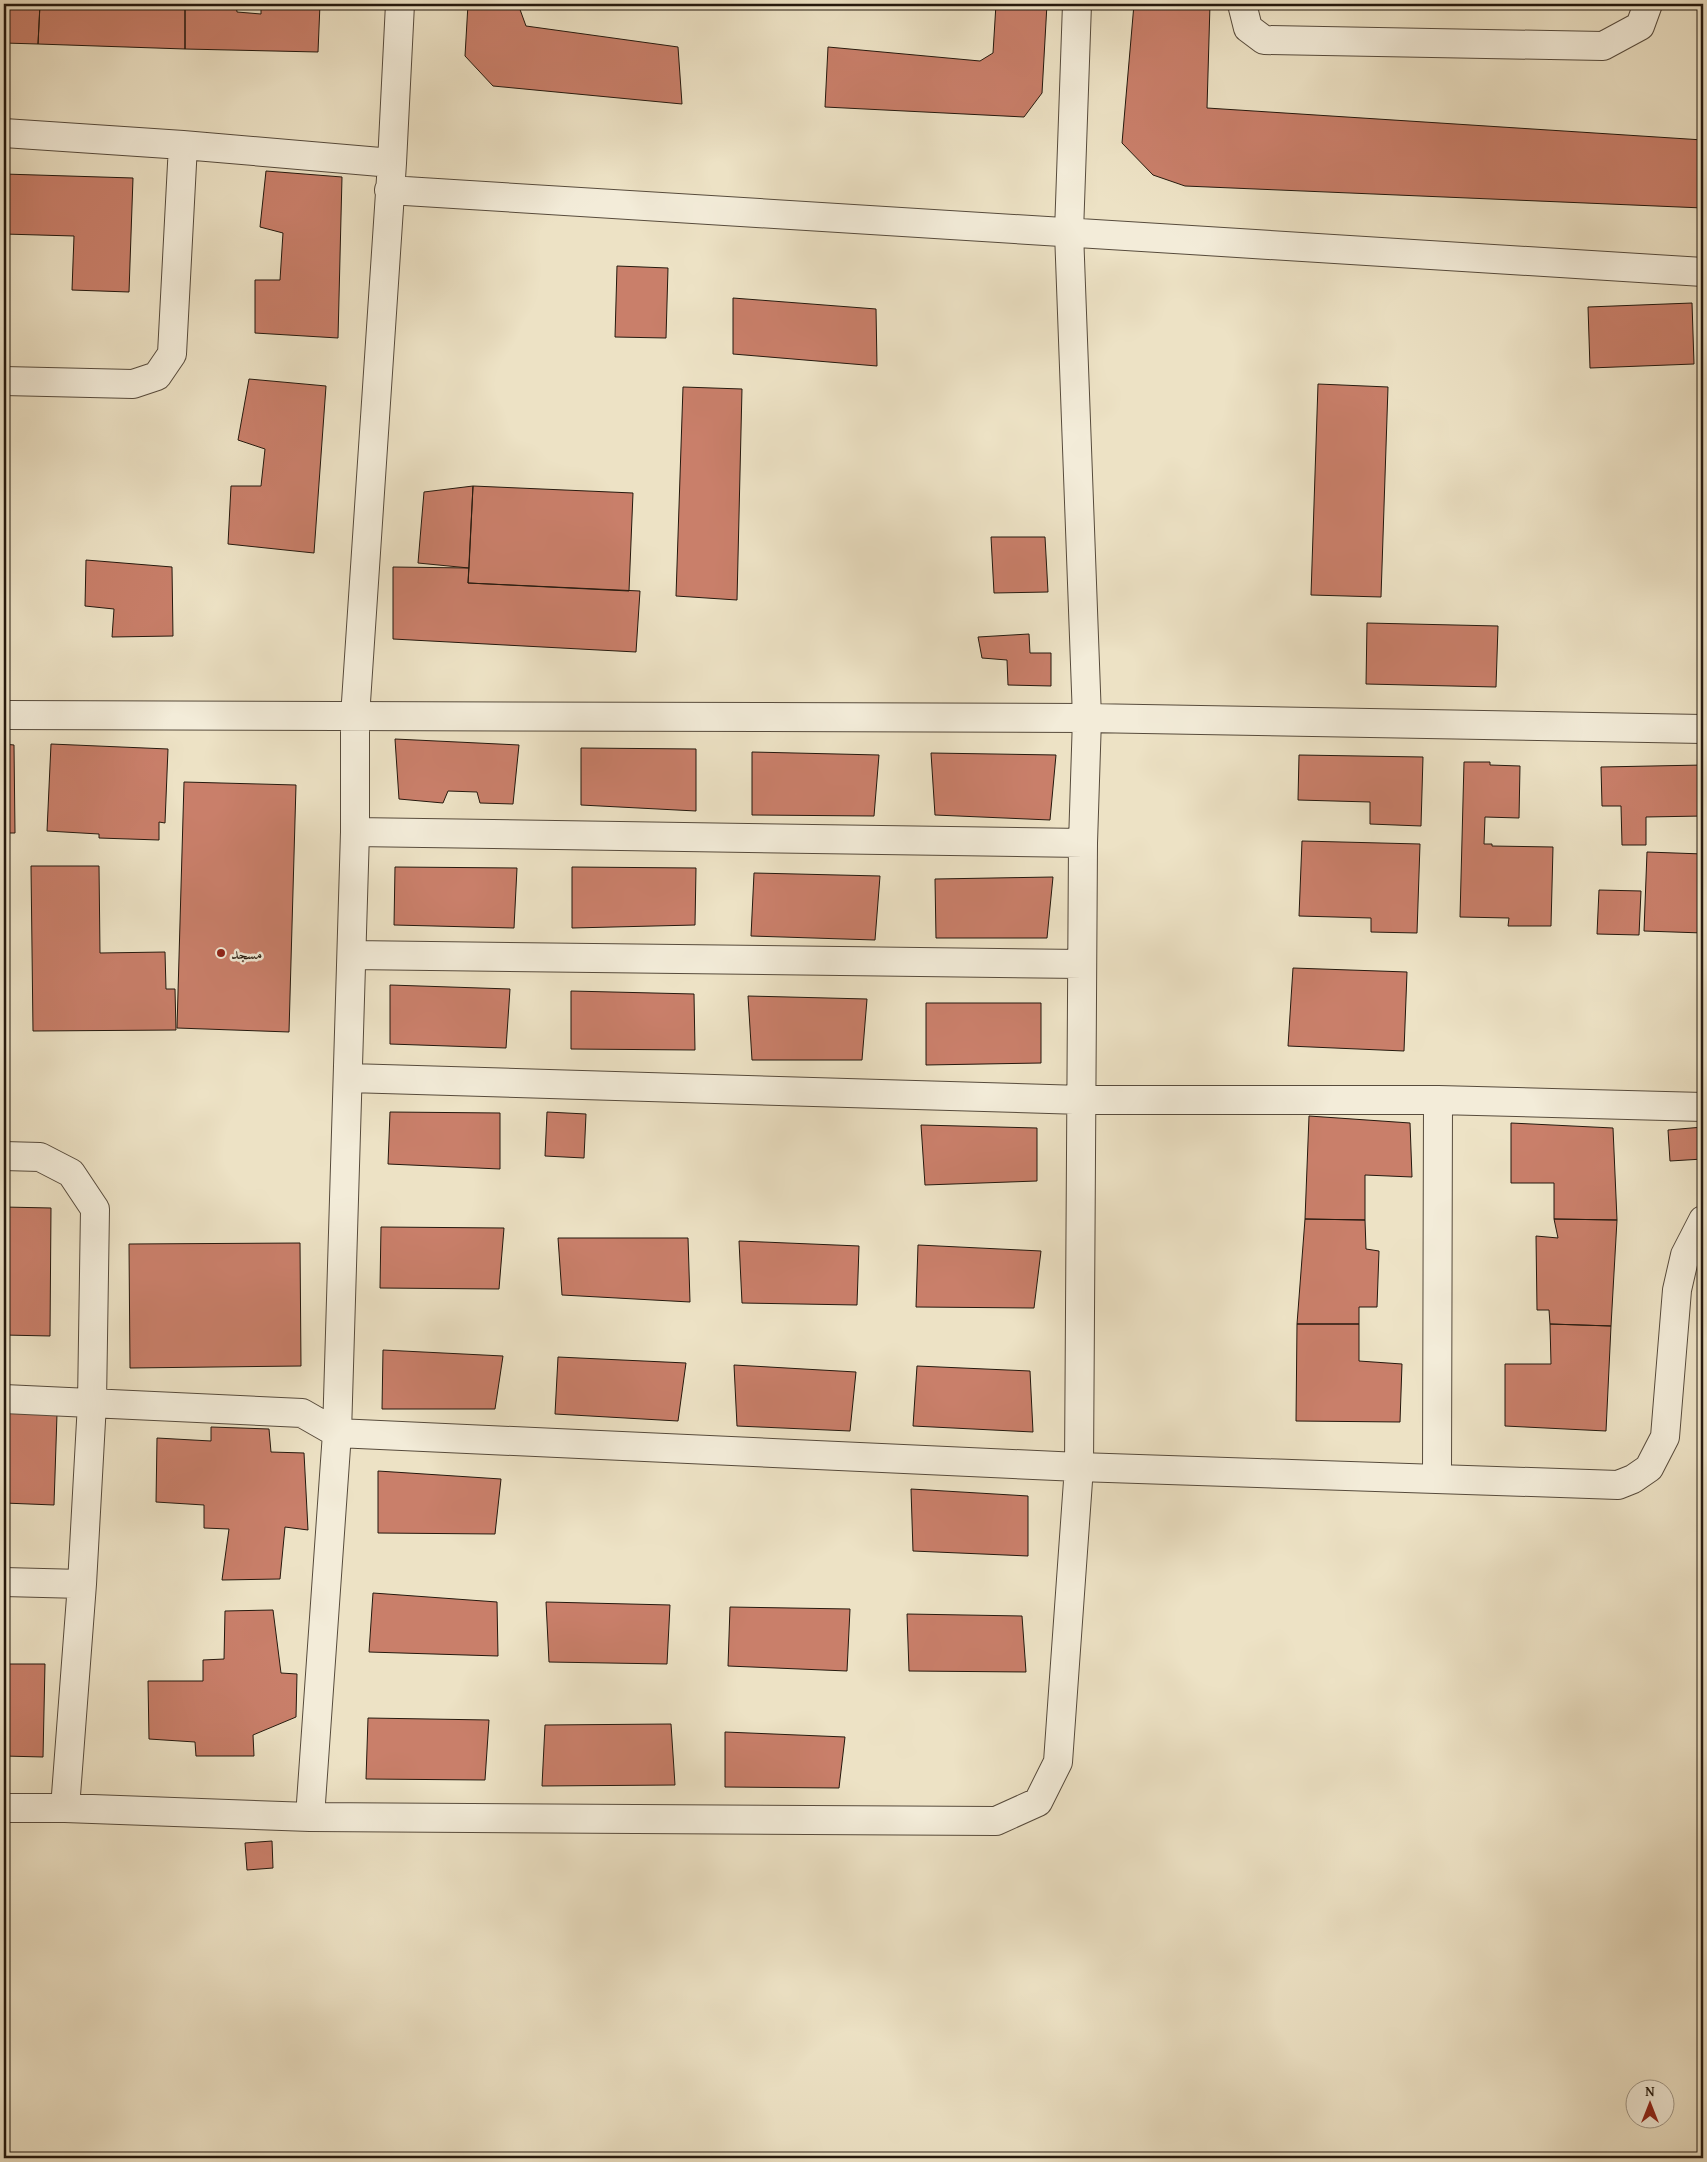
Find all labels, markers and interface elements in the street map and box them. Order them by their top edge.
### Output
place label: مسجد [231,941,262,965]
marker: مسجد [215,947,227,959]
north arrow [1624,2080,1674,2130]
text: N [1645,2081,1655,2101]

